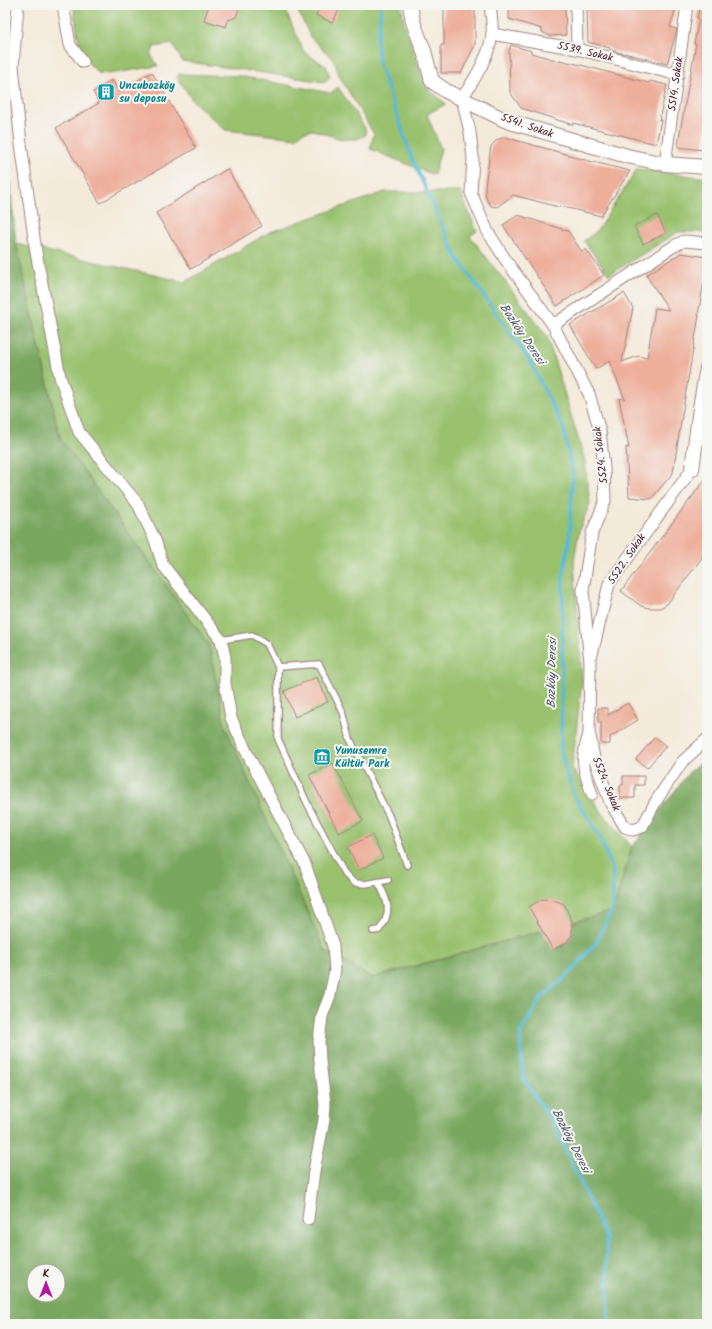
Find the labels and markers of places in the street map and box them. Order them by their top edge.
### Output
place label: Uncubozköy su deposu [119,77,175,108]
building icon: Uncubozköy su deposu [96,82,116,102]
place label: Yunusemre Kültür Park [335,742,390,773]
museum icon: Yunusemre Kültür Park [312,747,332,767]

